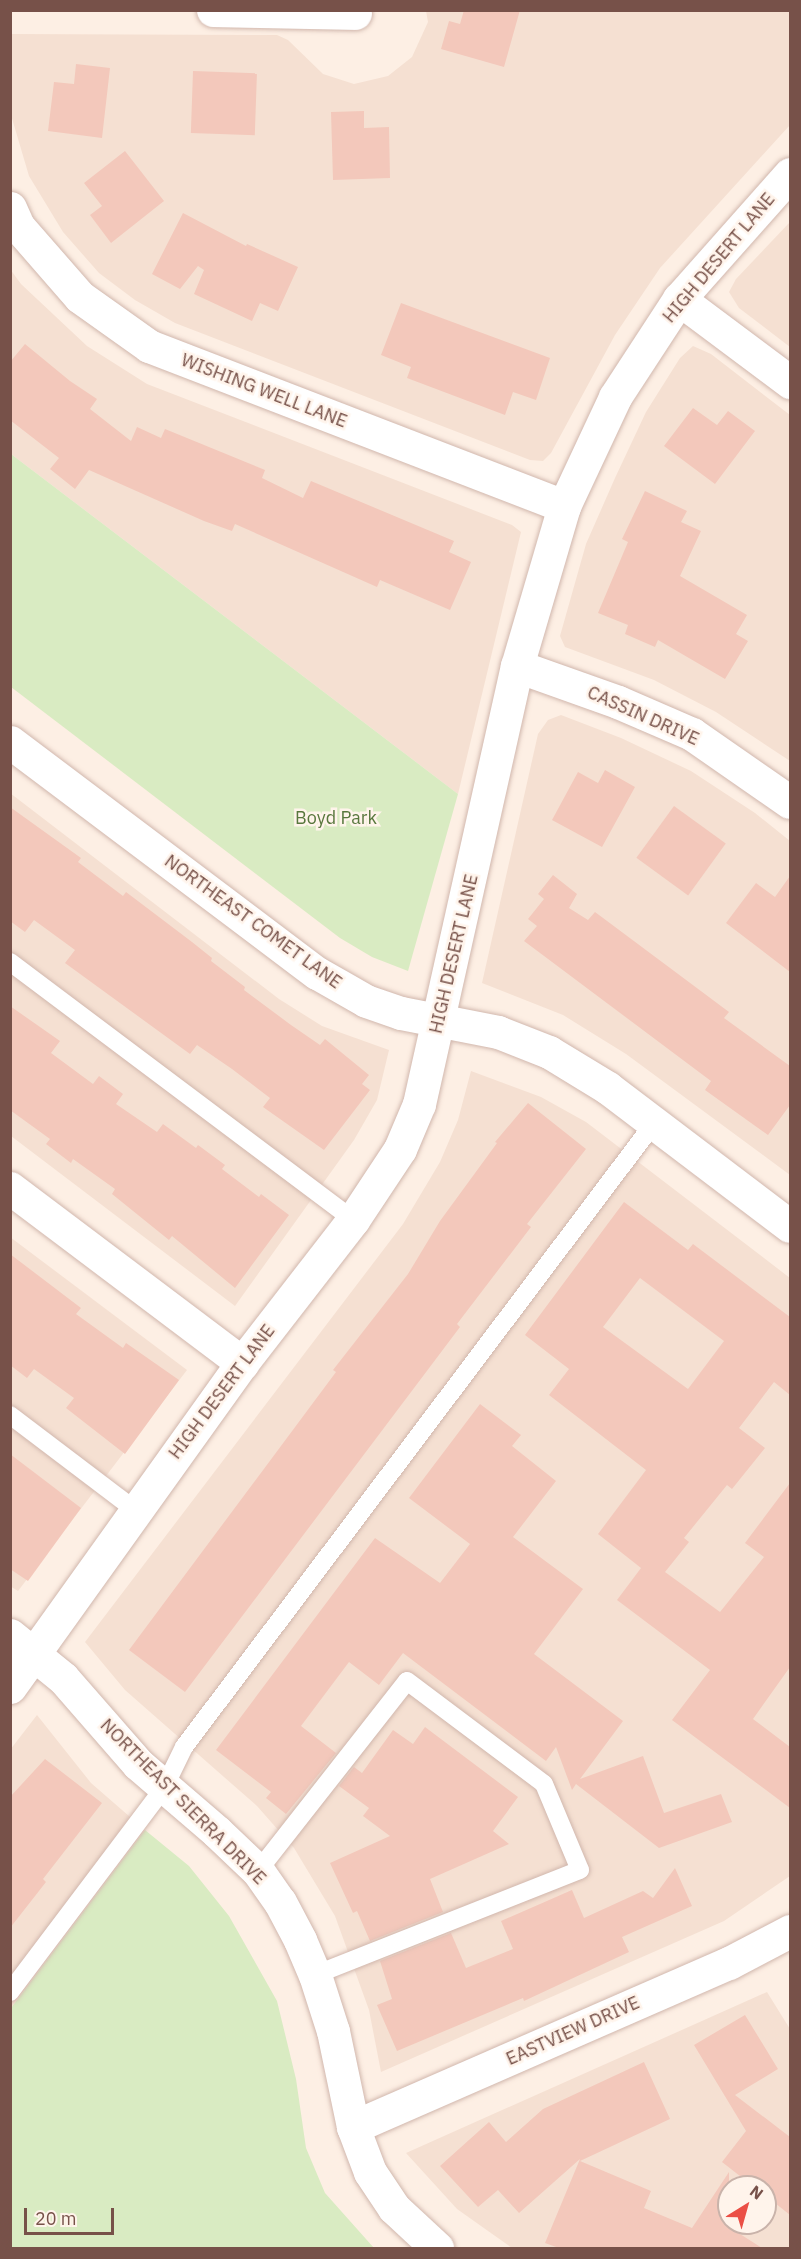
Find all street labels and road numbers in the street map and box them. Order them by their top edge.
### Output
street label: HIGH DESERT LANE [658,189,780,327]
street label: WISHING WELL LANE [178,349,350,433]
street label: CASSIN DRIVE [584,682,702,750]
street label: NORTHEAST COMET LANE [160,850,346,994]
street label: HIGH DESERT LANE [425,872,483,1036]
street label: HIGH DESERT LANE [164,1321,280,1463]
street label: NORTHEAST SIERRA DRIVE [96,1715,270,1889]
street label: EASTVIEW DRIVE [503,1992,643,2070]

